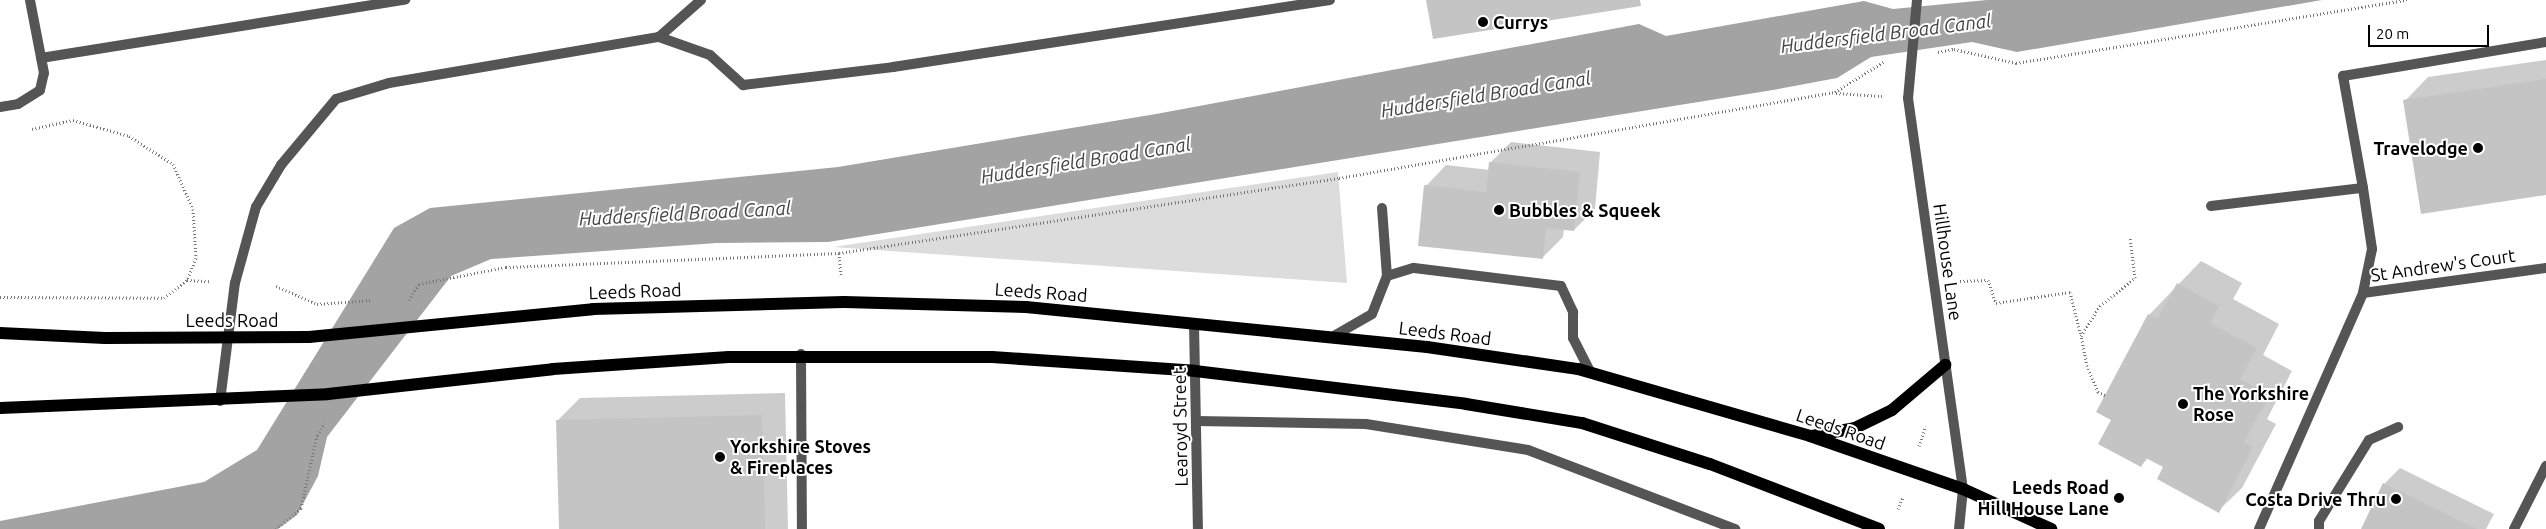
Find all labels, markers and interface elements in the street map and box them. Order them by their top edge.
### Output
water label: Huddersfield Broad Canal [1779,10,1993,58]
place label: Currys [1493,11,1548,33]
scale bar [2371,15,2492,47]
marker: Currys [1477,16,1489,28]
text: 20 m [2376,25,2409,42]
water label: Huddersfield Broad Canal [1379,67,1593,123]
water label: Huddersfield Broad Canal [979,133,1193,189]
place label: Travelodge [2374,137,2468,159]
marker: Travelodge [2472,142,2484,154]
water label: Huddersfield Broad Canal [578,197,792,231]
place label: Bubbles & Squeek [1509,199,1661,221]
street label: Hillhouse Lane [1929,202,1967,322]
marker: Bubbles & Squeek [1493,204,1505,216]
street label: St Andrew's Court [2369,244,2517,286]
street label: Leeds Road [994,278,1088,306]
street label: Leeds Road [588,279,682,303]
street label: Leeds Road [186,309,278,331]
street label: Leeds Road [1398,317,1492,349]
street label: Learoyd Street [1168,367,1192,487]
place label: The Yorkshire Rose [2193,383,2309,426]
marker: The Yorkshire Rose [2177,398,2189,410]
street label: Leeds Road [1794,404,1888,454]
place label: Yorkshire Stoves & Fireplaces [730,436,871,478]
marker: Yorkshire Stoves & Fireplaces [714,451,726,463]
place label: Leeds Road Hill House Lane [1977,477,2109,520]
place label: Costa Drive Thru [2245,488,2386,510]
marker: Leeds Road Hill House Lane [2113,492,2125,504]
marker: Costa Drive Thru [2390,493,2402,505]

